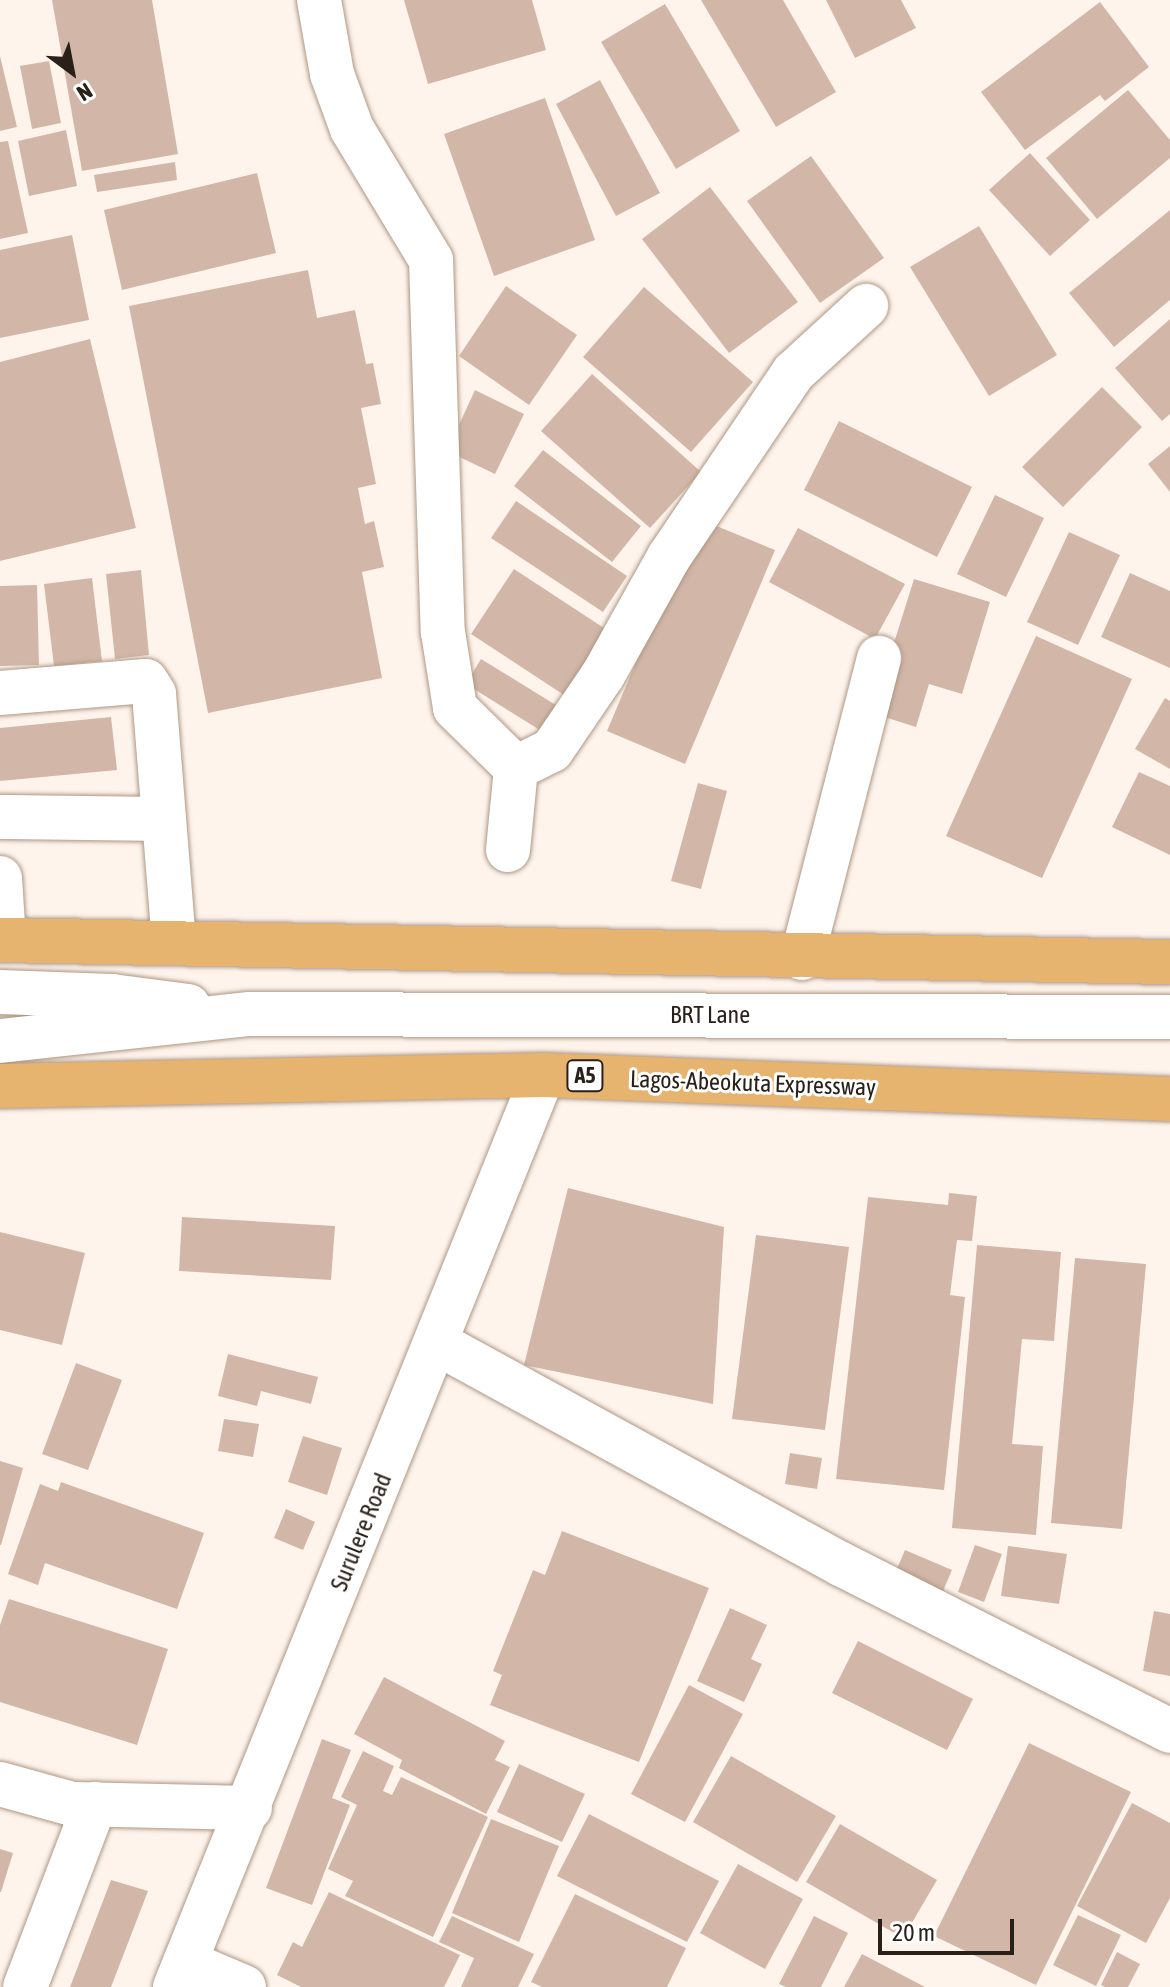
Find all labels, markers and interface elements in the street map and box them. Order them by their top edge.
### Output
north arrow [32,32,112,112]
text: N [72,78,97,107]
street label: BRT Lane [670,1001,750,1029]
road number: A5 [565,1058,605,1094]
street label: Lagos-Abeokuta Expressway [630,1064,876,1102]
street label: Surulere Road [324,1469,398,1595]
scale bar [882,1903,1018,1953]
text: 20 m [892,1919,935,1946]

